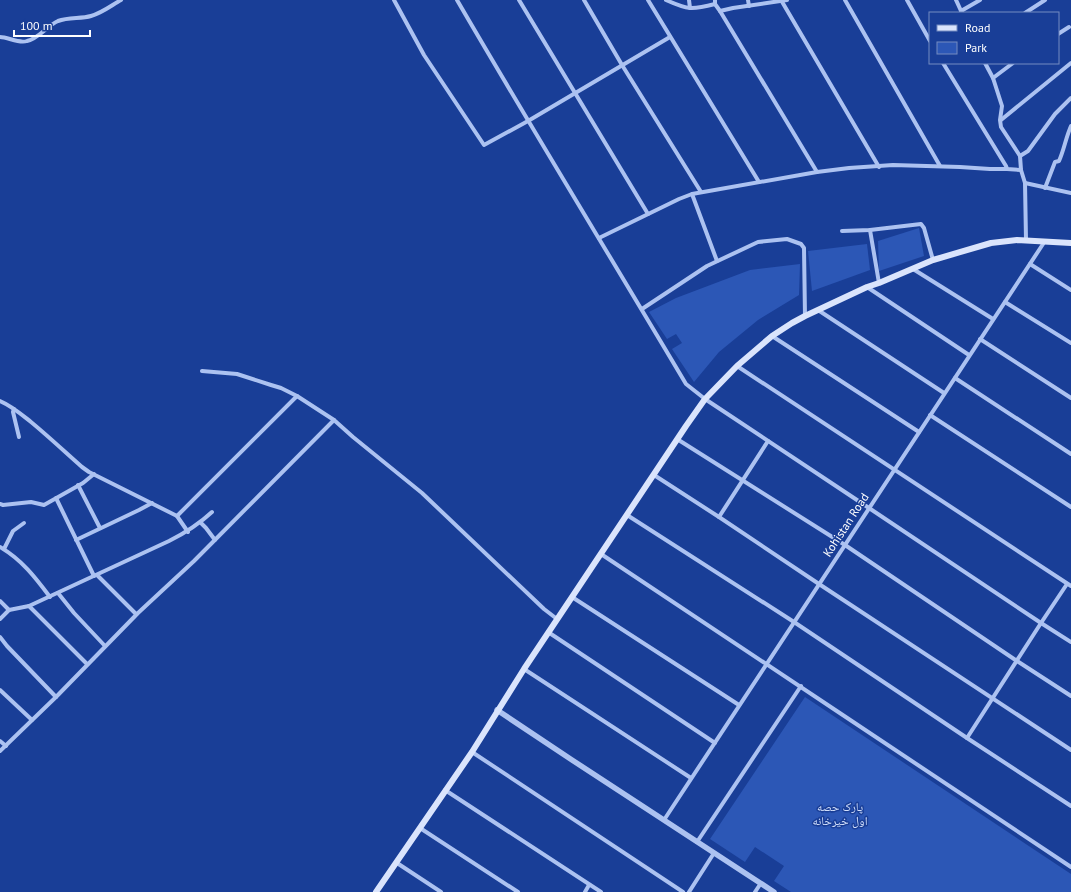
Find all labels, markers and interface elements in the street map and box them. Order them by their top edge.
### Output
scale bar [14,12,90,38]
legend [929,12,1059,64]
text: 100 m [20,18,53,33]
text: Road [965,20,990,35]
text: Park [965,40,987,55]
street label: Kohistan Road [819,490,872,560]
park label: پارک حصه اول خیرخانه [812,799,868,828]

